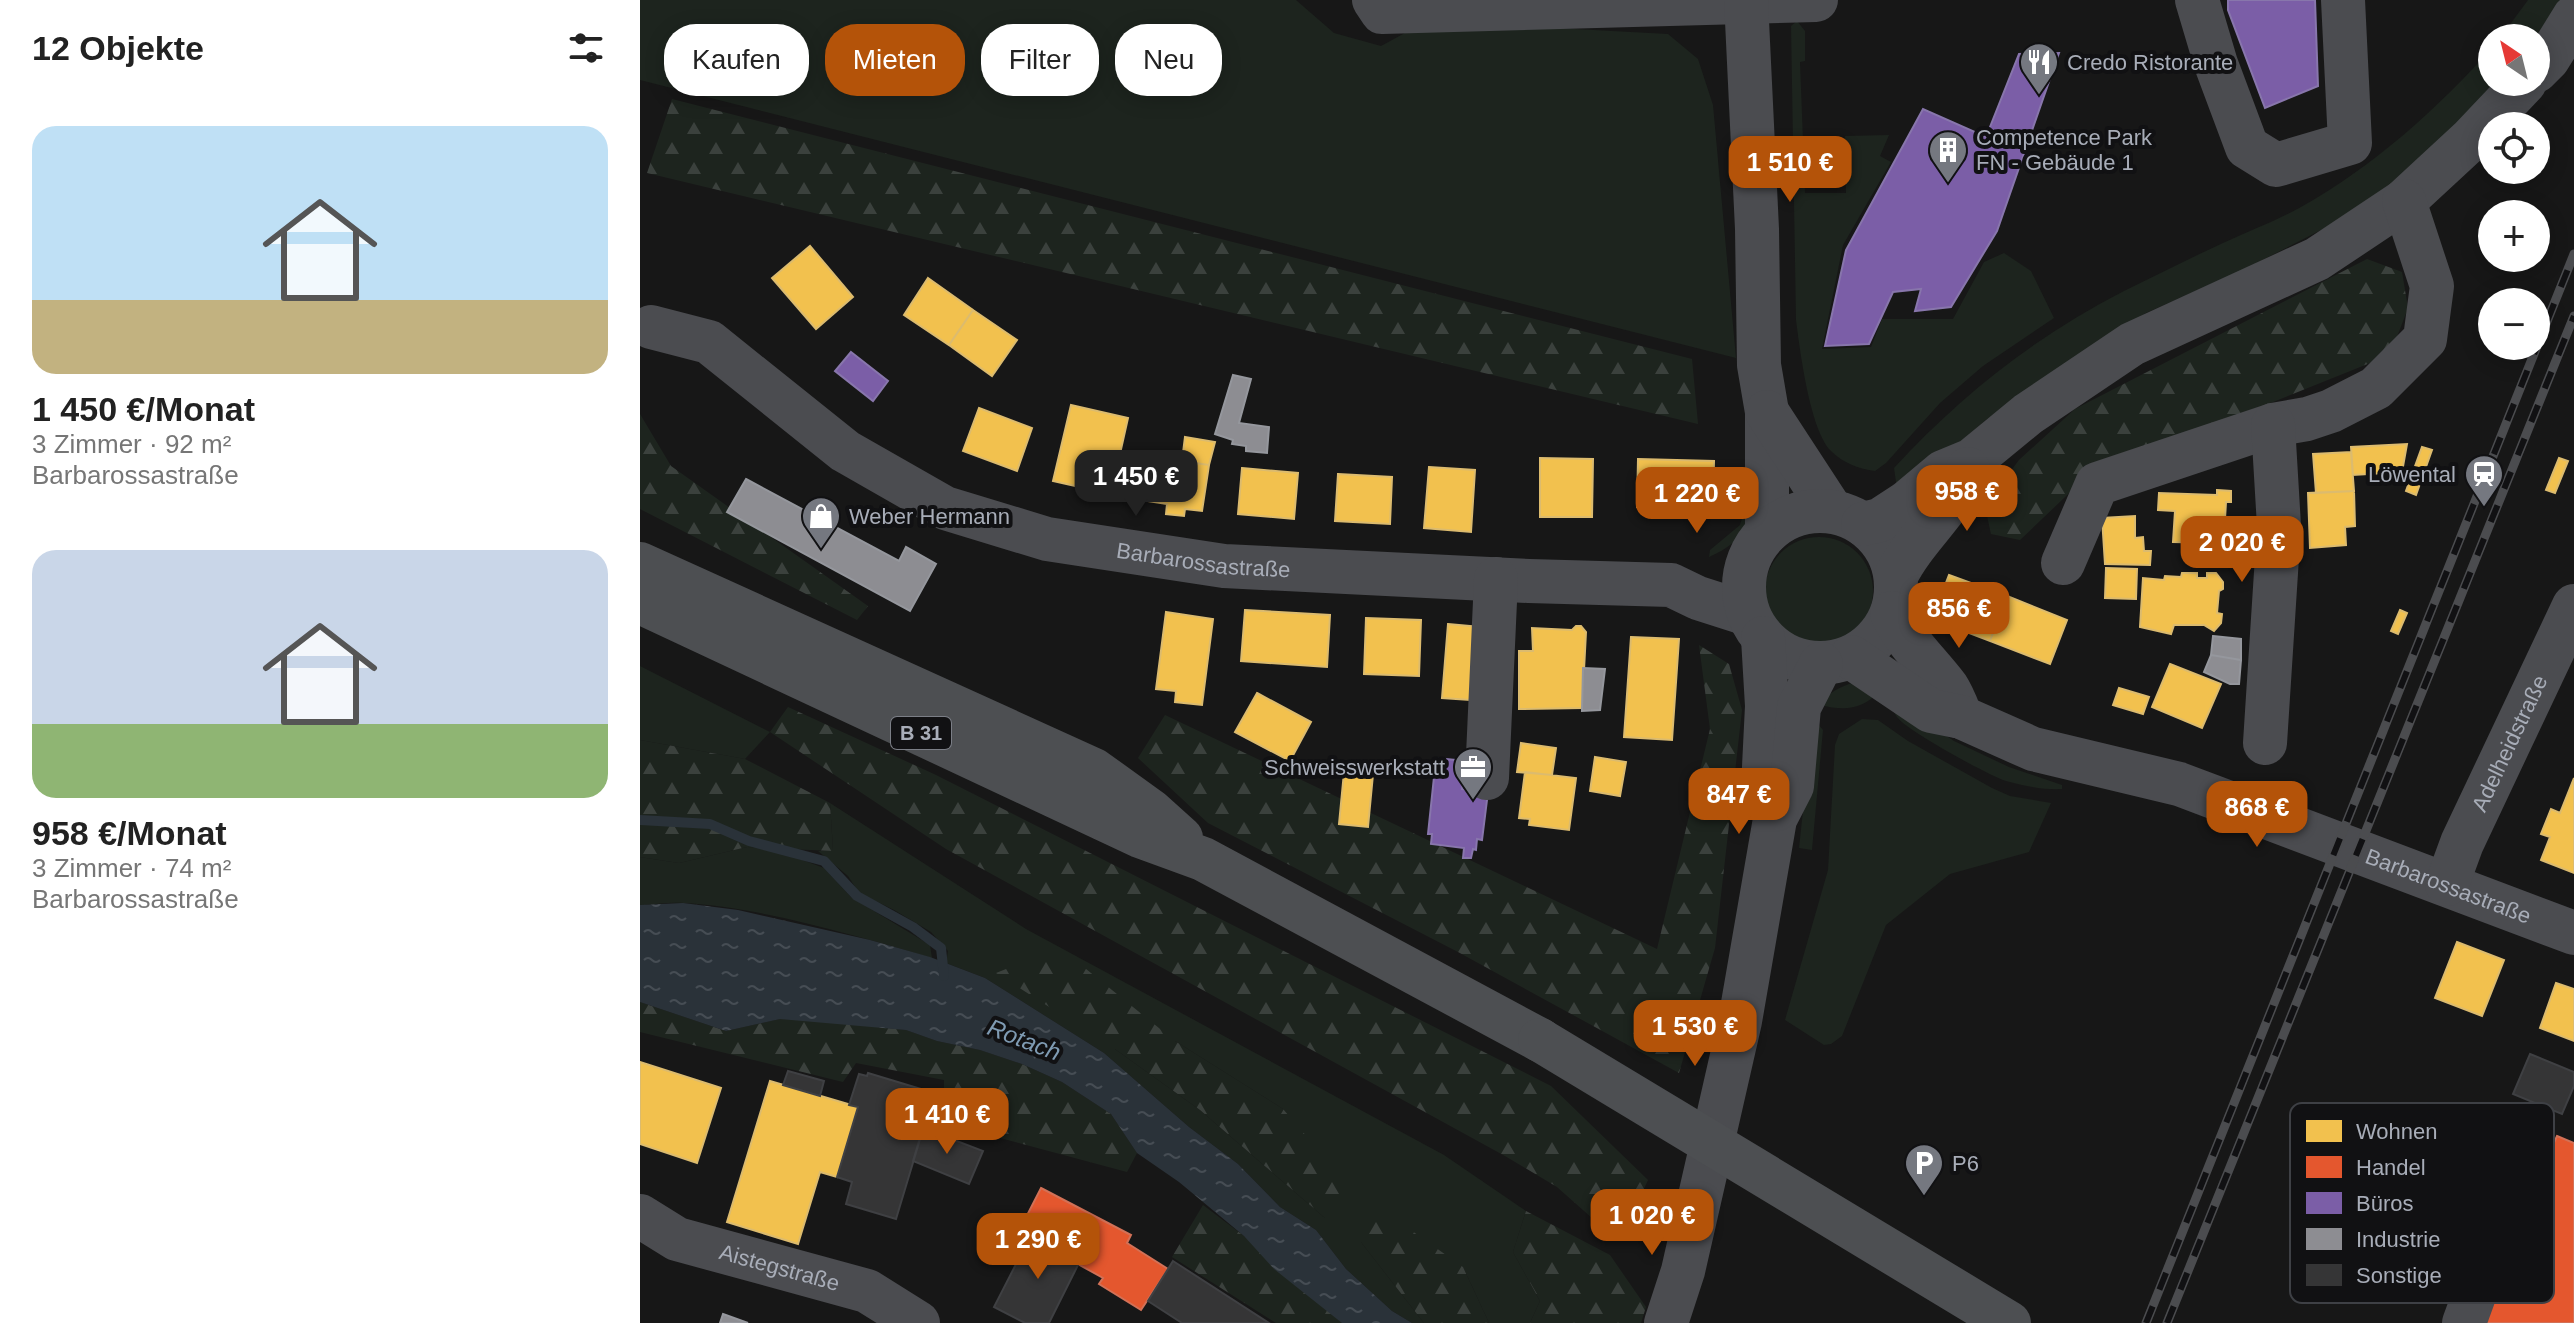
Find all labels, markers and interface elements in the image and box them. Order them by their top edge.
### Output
chip: Kaufen [664,24,809,96]
chip: Mieten [825,24,965,96]
chip: Filter [981,24,1099,96]
chip: Neu [1115,24,1222,96]
north arrow [2478,24,2550,96]
map controls [2478,24,2550,360]
icon: filters [564,26,608,70]
text: 12 Objekte [32,29,204,67]
restaurant icon: Credo Ristorante [2018,41,2060,96]
place label: Credo Ristorante [2067,50,2233,75]
button: locate [2478,112,2550,184]
place label: Competence Park FN - Gebäude 1 [1976,125,2153,175]
building icon: Competence Park FN - Gebäude 1 [1927,129,1969,184]
pin: 1 510 € [1716,136,1864,204]
text: 1 510 € [1747,147,1833,177]
icon: home [248,178,392,322]
button: + [2478,200,2550,272]
button: − [2478,288,2550,360]
text: 1 450 €/Monat [32,390,255,428]
text: 3 Zimmer · 92 m² [32,429,231,459]
pin: 1 450 € [1062,450,1210,518]
station icon: Löwental [2463,453,2505,508]
text: Barbarossastraße [32,460,239,490]
text: 1 450 € [1093,461,1179,491]
place label: Löwental [2368,462,2456,487]
pin: 958 € [1911,465,2023,533]
pin: 1 220 € [1623,467,1771,535]
text: 958 € [1934,476,2000,506]
text: 1 220 € [1654,478,1740,508]
shop icon: Weber Hermann [800,495,842,550]
place label: Weber Hermann [849,504,1010,529]
pin: 2 020 € [2168,516,2316,584]
text: 2 020 € [2199,527,2285,557]
street label: Barbarossastraße [1115,538,1291,582]
pin: 856 € [1903,582,2015,650]
text: 856 € [1926,593,1992,623]
icon: home [248,602,392,746]
street label: Adelheidstraße [2467,671,2553,816]
road number: B 31 [891,717,951,749]
office icon: Schweisswerkstatt [1452,746,1494,801]
place label: Schweisswerkstatt [1264,755,1445,780]
pin: 847 € [1683,768,1795,836]
text: 847 € [1706,779,1772,809]
pin: 868 € [2201,781,2313,849]
text: 868 € [2224,792,2290,822]
text: 958 €/Monat [32,814,227,852]
street label: Barbarossastraße [2362,844,2535,929]
text: 3 Zimmer · 74 m² [32,853,231,883]
text: Barbarossastraße [32,884,239,914]
pin: 1 530 € [1621,1000,1769,1068]
text: 1 530 € [1652,1011,1738,1041]
water label: Rotach [984,1013,1065,1066]
pin: 1 410 € [873,1088,1021,1156]
text: 1 410 € [904,1099,990,1129]
legend [2290,1103,2554,1303]
text: Wohnen [2356,1119,2438,1144]
parking icon: P6 [1903,1142,1945,1197]
place label: P6 [1952,1151,1979,1176]
text: Handel [2356,1155,2426,1180]
pin: 1 020 € [1578,1189,1726,1257]
text: Büros [2356,1191,2413,1216]
text: 1 020 € [1609,1200,1695,1230]
pin: 1 290 € [964,1213,1112,1281]
text: 1 290 € [995,1224,1081,1254]
text: Industrie [2356,1227,2440,1252]
street label: Aistegstraße [717,1239,842,1296]
text: Sonstige [2356,1263,2442,1288]

